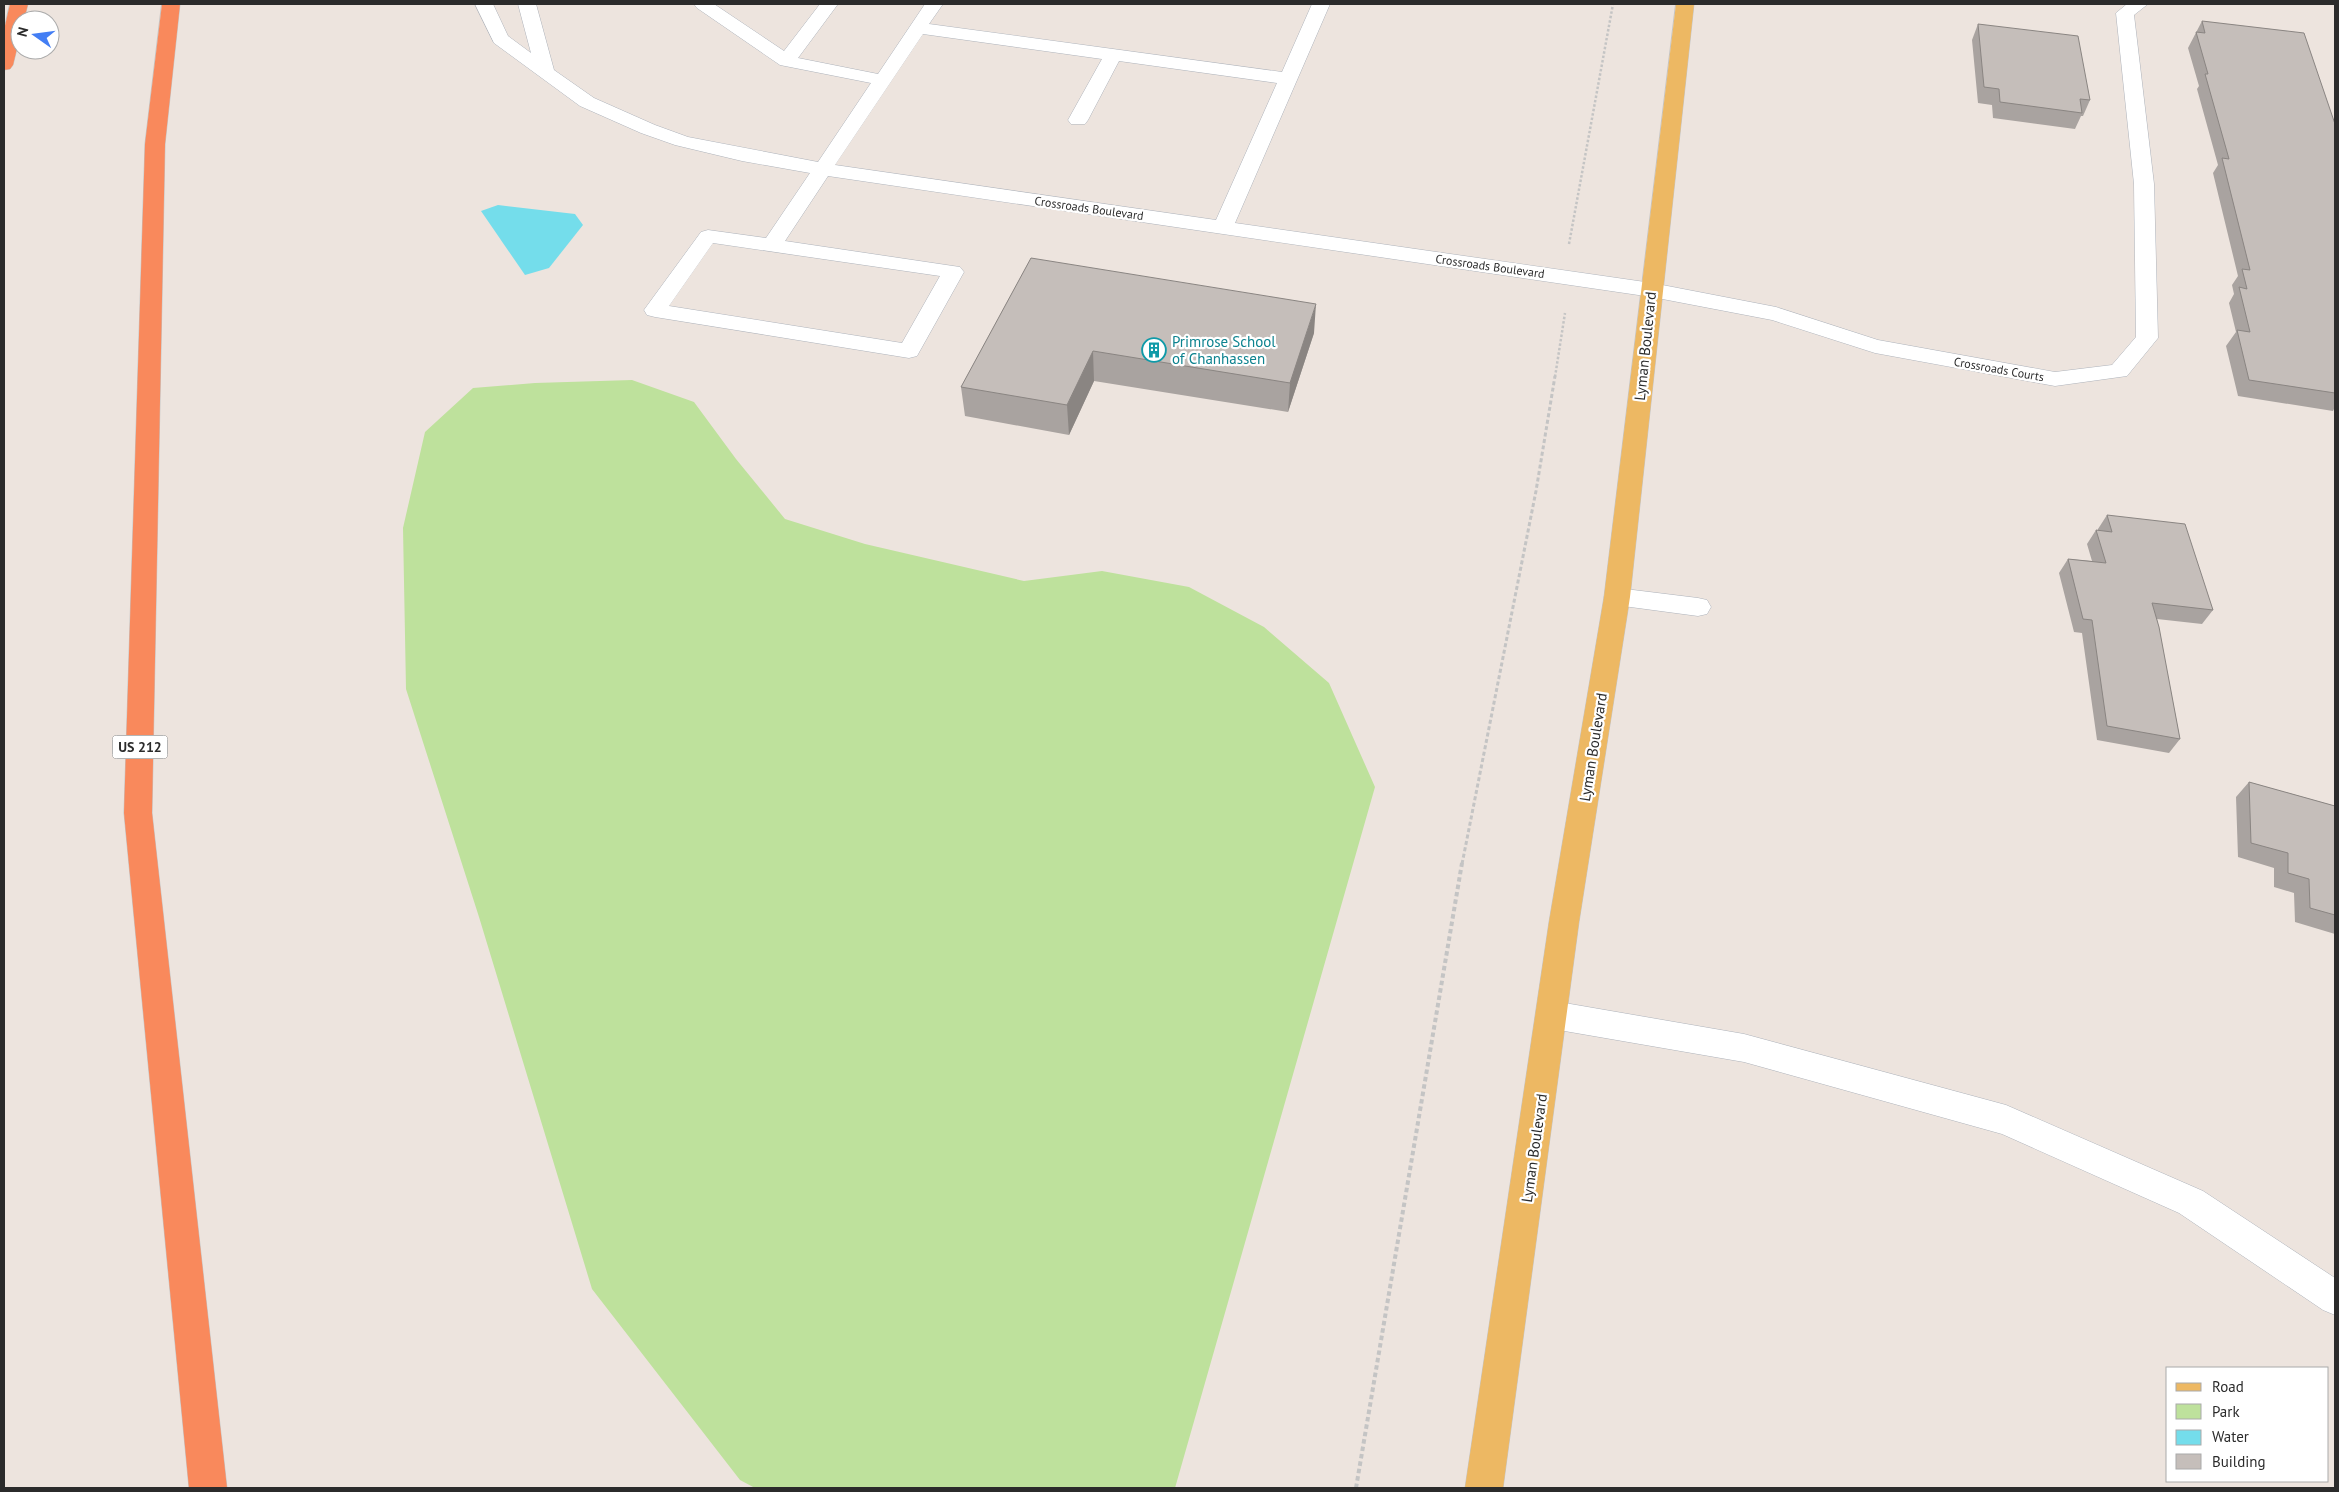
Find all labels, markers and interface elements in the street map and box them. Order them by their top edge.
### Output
north arrow [10,10,60,60]
text: N [13,25,32,38]
street label: Crossroads Boulevard [1034,193,1144,223]
street label: Crossroads Boulevard [1435,251,1545,281]
street label: Lyman Boulevard [1630,291,1660,401]
place label: Primrose School of Chanhassen [1172,332,1276,368]
building icon: Primrose School of Chanhassen [1141,337,1167,363]
street label: Crossroads Courts [1953,354,2045,384]
street label: Lyman Boulevard [1575,691,1611,803]
road number: US 212 [112,736,168,759]
street label: Lyman Boulevard [1517,1092,1551,1204]
legend [2166,1367,2329,1482]
text: Road [2212,1377,2244,1396]
text: Park [2212,1402,2240,1421]
text: Water [2212,1427,2249,1446]
text: Building [2212,1452,2266,1471]

